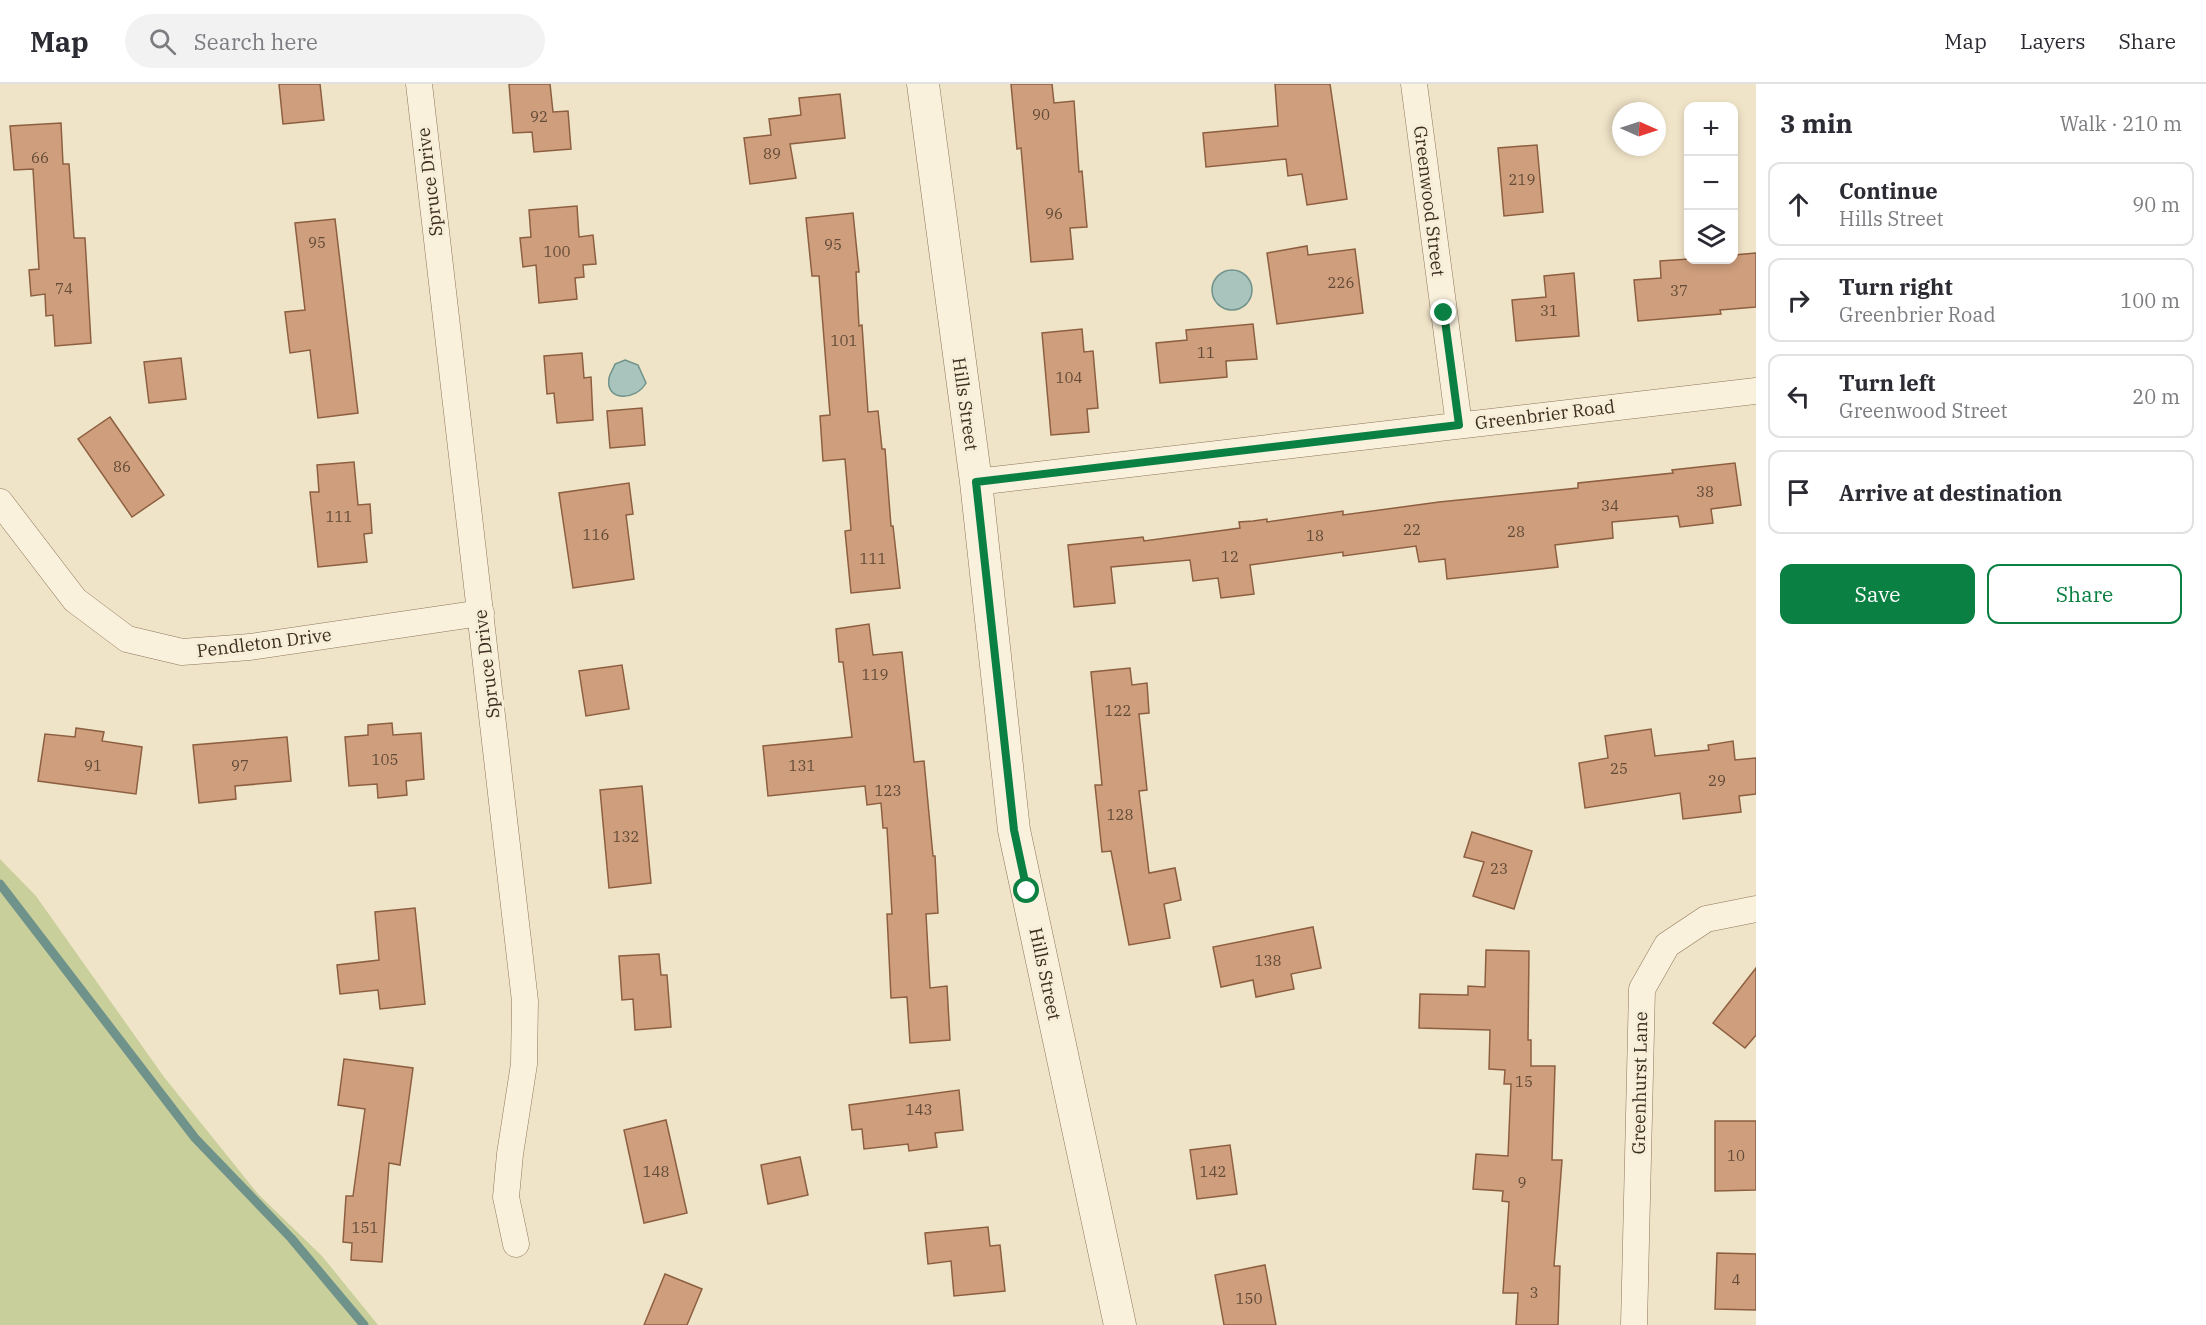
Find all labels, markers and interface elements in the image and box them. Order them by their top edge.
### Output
search box [125,14,545,68]
text: Map [30,23,89,60]
icon: search [146,25,179,58]
text: Search here [194,27,318,56]
text: Map [1944,27,1987,55]
text: Layers [2020,27,2086,55]
text: Share [2119,27,2176,55]
north arrow [1612,102,1666,156]
map controls [1684,102,1738,264]
button: + [1684,102,1738,156]
house number: 90 [1032,105,1050,124]
text: 3 min [1780,106,1853,140]
house number: 92 [530,107,548,126]
text: Walk · 210 m [2060,110,2182,137]
street label: Greenwood Street [1409,124,1450,278]
street label: Spruce Drive [411,126,448,238]
house number: 89 [763,144,781,163]
house number: 66 [31,148,49,167]
button: − [1684,156,1738,210]
house number: 219 [1508,170,1536,189]
text: Continue [1839,176,1938,205]
icon: ahead [1782,188,1815,221]
text: 90 m [2132,191,2180,218]
house number: 96 [1045,204,1063,223]
text: Hills Street [1839,205,1944,232]
button: layers [1684,210,1738,264]
house number: 95 [308,233,326,252]
house number: 95 [824,235,842,254]
house number: 100 [543,242,571,261]
text: Turn right [1839,272,1953,301]
house number: 226 [1327,273,1355,292]
house number: 74 [55,279,73,298]
house number: 37 [1670,281,1688,300]
icon: right [1782,284,1815,317]
text: 100 m [2120,287,2180,314]
route end [1430,299,1456,325]
house number: 31 [1540,301,1558,320]
text: Greenbrier Road [1839,301,1996,328]
house number: 101 [830,331,858,350]
house number: 11 [1197,343,1215,362]
street label: Hills Street [948,356,983,452]
house number: 104 [1055,368,1083,387]
text: Turn left [1839,368,1935,397]
icon: left [1782,380,1815,413]
text: 20 m [2132,383,2180,410]
street label: Greenbrier Road [1474,394,1616,435]
text: Greenwood Street [1839,397,2008,424]
house number: 86 [113,457,131,476]
icon: arrive [1782,476,1815,509]
text: Arrive at destination [1839,478,2062,507]
house number: 38 [1696,482,1714,501]
house number: 34 [1601,496,1619,515]
house number: 111 [325,507,353,526]
house number: 22 [1403,520,1421,539]
house number: 28 [1507,522,1525,541]
house number: 116 [582,525,610,544]
house number: 18 [1306,526,1324,545]
house number: 12 [1221,547,1239,566]
house number: 111 [859,549,887,568]
button: Save [1780,564,1975,624]
button: Share [1987,564,2182,624]
street label: Spruce Drive [468,608,505,720]
street label: Pendleton Drive [195,623,333,662]
house number: 119 [861,665,889,684]
house number: 122 [1104,701,1132,720]
house number: 105 [371,750,399,769]
house number: 91 [84,756,102,775]
house number: 97 [231,756,249,775]
house number: 131 [788,756,816,775]
house number: 25 [1610,759,1628,778]
house number: 29 [1708,771,1726,790]
house number: 123 [874,781,902,800]
house number: 128 [1106,805,1134,824]
house number: 132 [612,827,640,846]
house number: 23 [1490,859,1508,878]
route start [1013,877,1039,903]
street label: Hills Street [1024,925,1067,1022]
house number: 138 [1254,951,1282,970]
street label: Greenhurst Lane [1627,1011,1652,1155]
house number: 15 [1515,1072,1533,1091]
house number: 143 [905,1100,933,1119]
house number: 10 [1727,1146,1745,1165]
house number: 148 [642,1162,670,1181]
house number: 142 [1199,1162,1227,1181]
house number: 9 [1517,1173,1527,1192]
house number: 151 [351,1218,379,1237]
house number: 4 [1731,1270,1741,1289]
house number: 3 [1529,1283,1539,1302]
house number: 150 [1235,1289,1263,1308]

